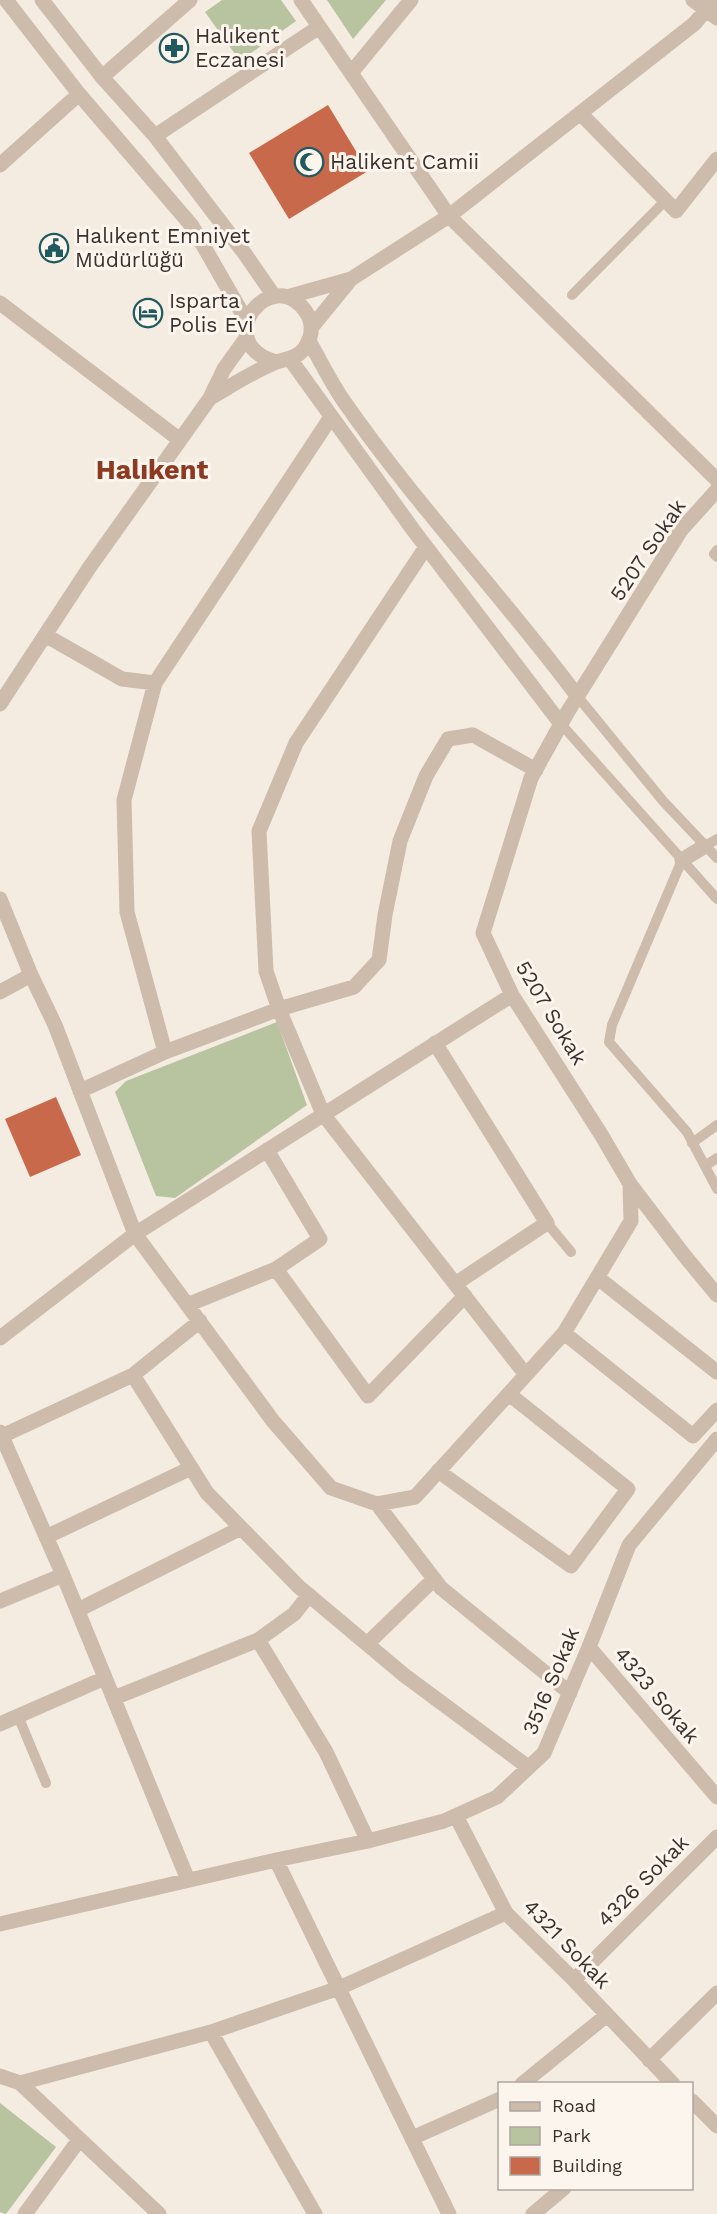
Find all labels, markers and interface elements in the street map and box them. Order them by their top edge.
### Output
place label: Halıkent Eczanesi [195,23,285,72]
pharmacy icon: Halıkent Eczanesi [158,32,190,64]
mosque icon: Halikent Camii [293,146,325,178]
place label: Halikent Camii [330,149,479,174]
place label: Halıkent Emniyet Müdürlüğü [75,223,250,272]
public building icon: Halıkent Emniyet Müdürlüğü [38,232,70,264]
place label: Isparta Polis Evi [169,288,254,337]
hotel icon: Isparta Polis Evi [132,297,164,329]
district label: Halıkent [96,454,208,486]
street label: 5207 Sokak [605,494,691,605]
street label: 5207 Sokak [511,956,592,1069]
street label: 3516 Sokak [517,1623,584,1738]
street label: 4323 Sokak [610,1641,705,1748]
street label: 4326 Sokak [592,1830,694,1931]
street label: 4321 Sokak [519,1894,616,1993]
legend [498,2082,693,2190]
text: Road [552,2095,596,2116]
text: Park [552,2125,591,2146]
text: Building [552,2155,622,2176]

